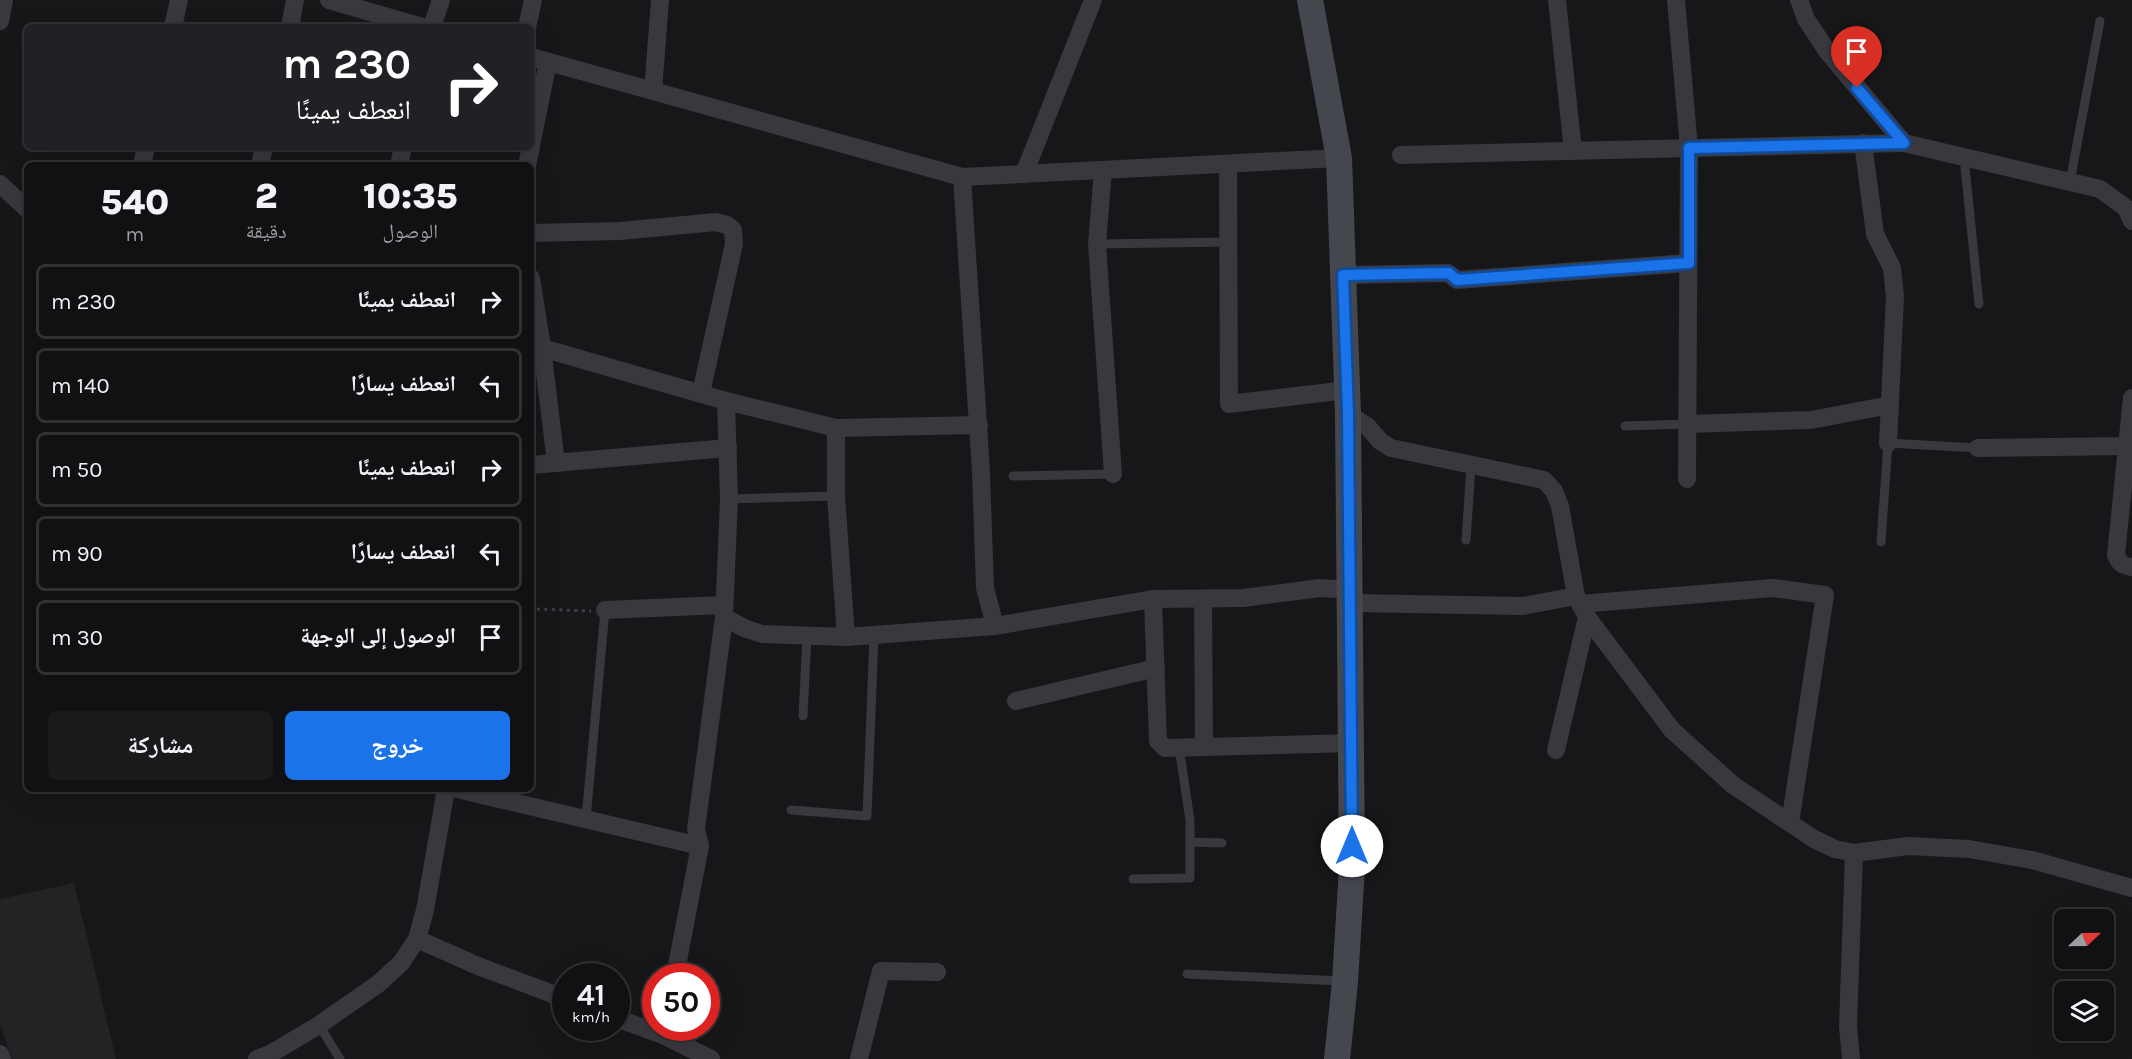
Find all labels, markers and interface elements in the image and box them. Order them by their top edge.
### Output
pin [1831,26,1882,88]
icon: arrive [1840,35,1873,68]
text: 230 m [282,39,411,89]
icon: right [432,48,510,126]
text: انعطف يمينًا [296,94,411,126]
text: 2 [255,175,278,217]
text: 10:35 [363,175,457,217]
text: 540 [101,181,169,223]
text: دقيقة [246,220,286,243]
text: الوصول [383,220,438,243]
text: m [126,223,144,246]
icon: right [474,285,507,318]
text: انعطف يمينًا [357,287,456,313]
text: 230 m [51,289,116,315]
icon: left [474,369,507,402]
text: انعطف يسارًا [351,371,456,397]
text: 140 m [51,373,109,399]
icon: right [474,453,507,486]
text: انعطف يمينًا [357,455,456,481]
text: 50 m [51,457,102,483]
icon: left [474,537,507,570]
text: انعطف يسارًا [351,539,456,565]
text: 90 m [51,541,103,567]
icon: arrive [474,621,507,654]
text: الوصول إلى الوجهة [300,623,456,649]
text: 30 m [51,625,103,651]
button: مشاركة [48,711,273,780]
button: خروج [285,711,510,780]
position arrow [1320,814,1384,878]
north arrow [2054,909,2114,969]
map controls [2054,909,2114,1041]
speed limit sign: 50 [642,963,720,1041]
text: 41 [577,977,605,1013]
button: layers [2054,981,2114,1041]
text: km/h [572,1008,610,1026]

